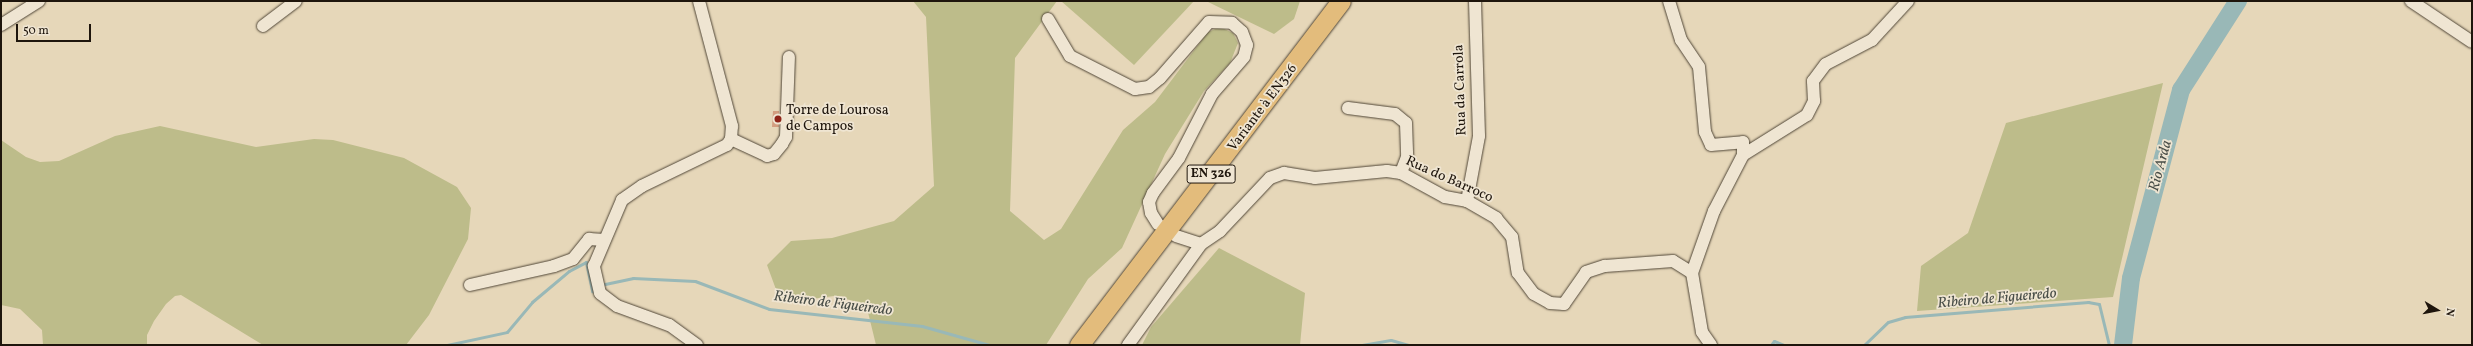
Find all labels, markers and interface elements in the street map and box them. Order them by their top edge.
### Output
scale bar [18,16,93,42]
text: 50 m [23,23,49,39]
street label: Rua da Carrola [1451,44,1471,136]
street label: Variante à EN326 [1225,61,1301,155]
place label: Torre de Lourosa de Campos [786,103,889,136]
marker: Torre de Lourosa de Campos [773,114,783,124]
water label: Rio Arda [2146,139,2176,193]
street label: Rua do Barroco [1403,153,1495,207]
road number: EN 326 [1186,163,1236,185]
water label: Ribeiro de Figueiredo [1937,285,2057,313]
water label: Ribeiro de Figueiredo [773,288,893,320]
north arrow [2417,290,2457,330]
text: N [2441,307,2457,317]

